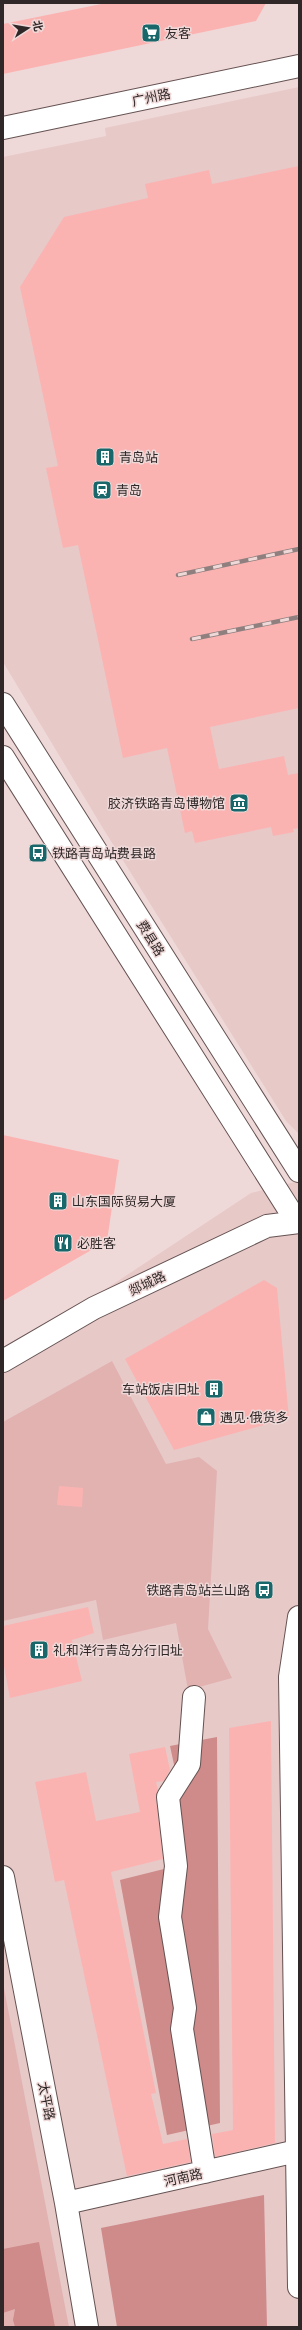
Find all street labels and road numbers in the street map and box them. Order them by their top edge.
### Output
street label: 广州路 [130,86,172,110]
street label: 费县路 [133,918,167,959]
street label: 郯城路 [126,1268,168,1299]
street label: 太平路 [34,2081,58,2122]
street label: 河南路 [162,2166,204,2190]

